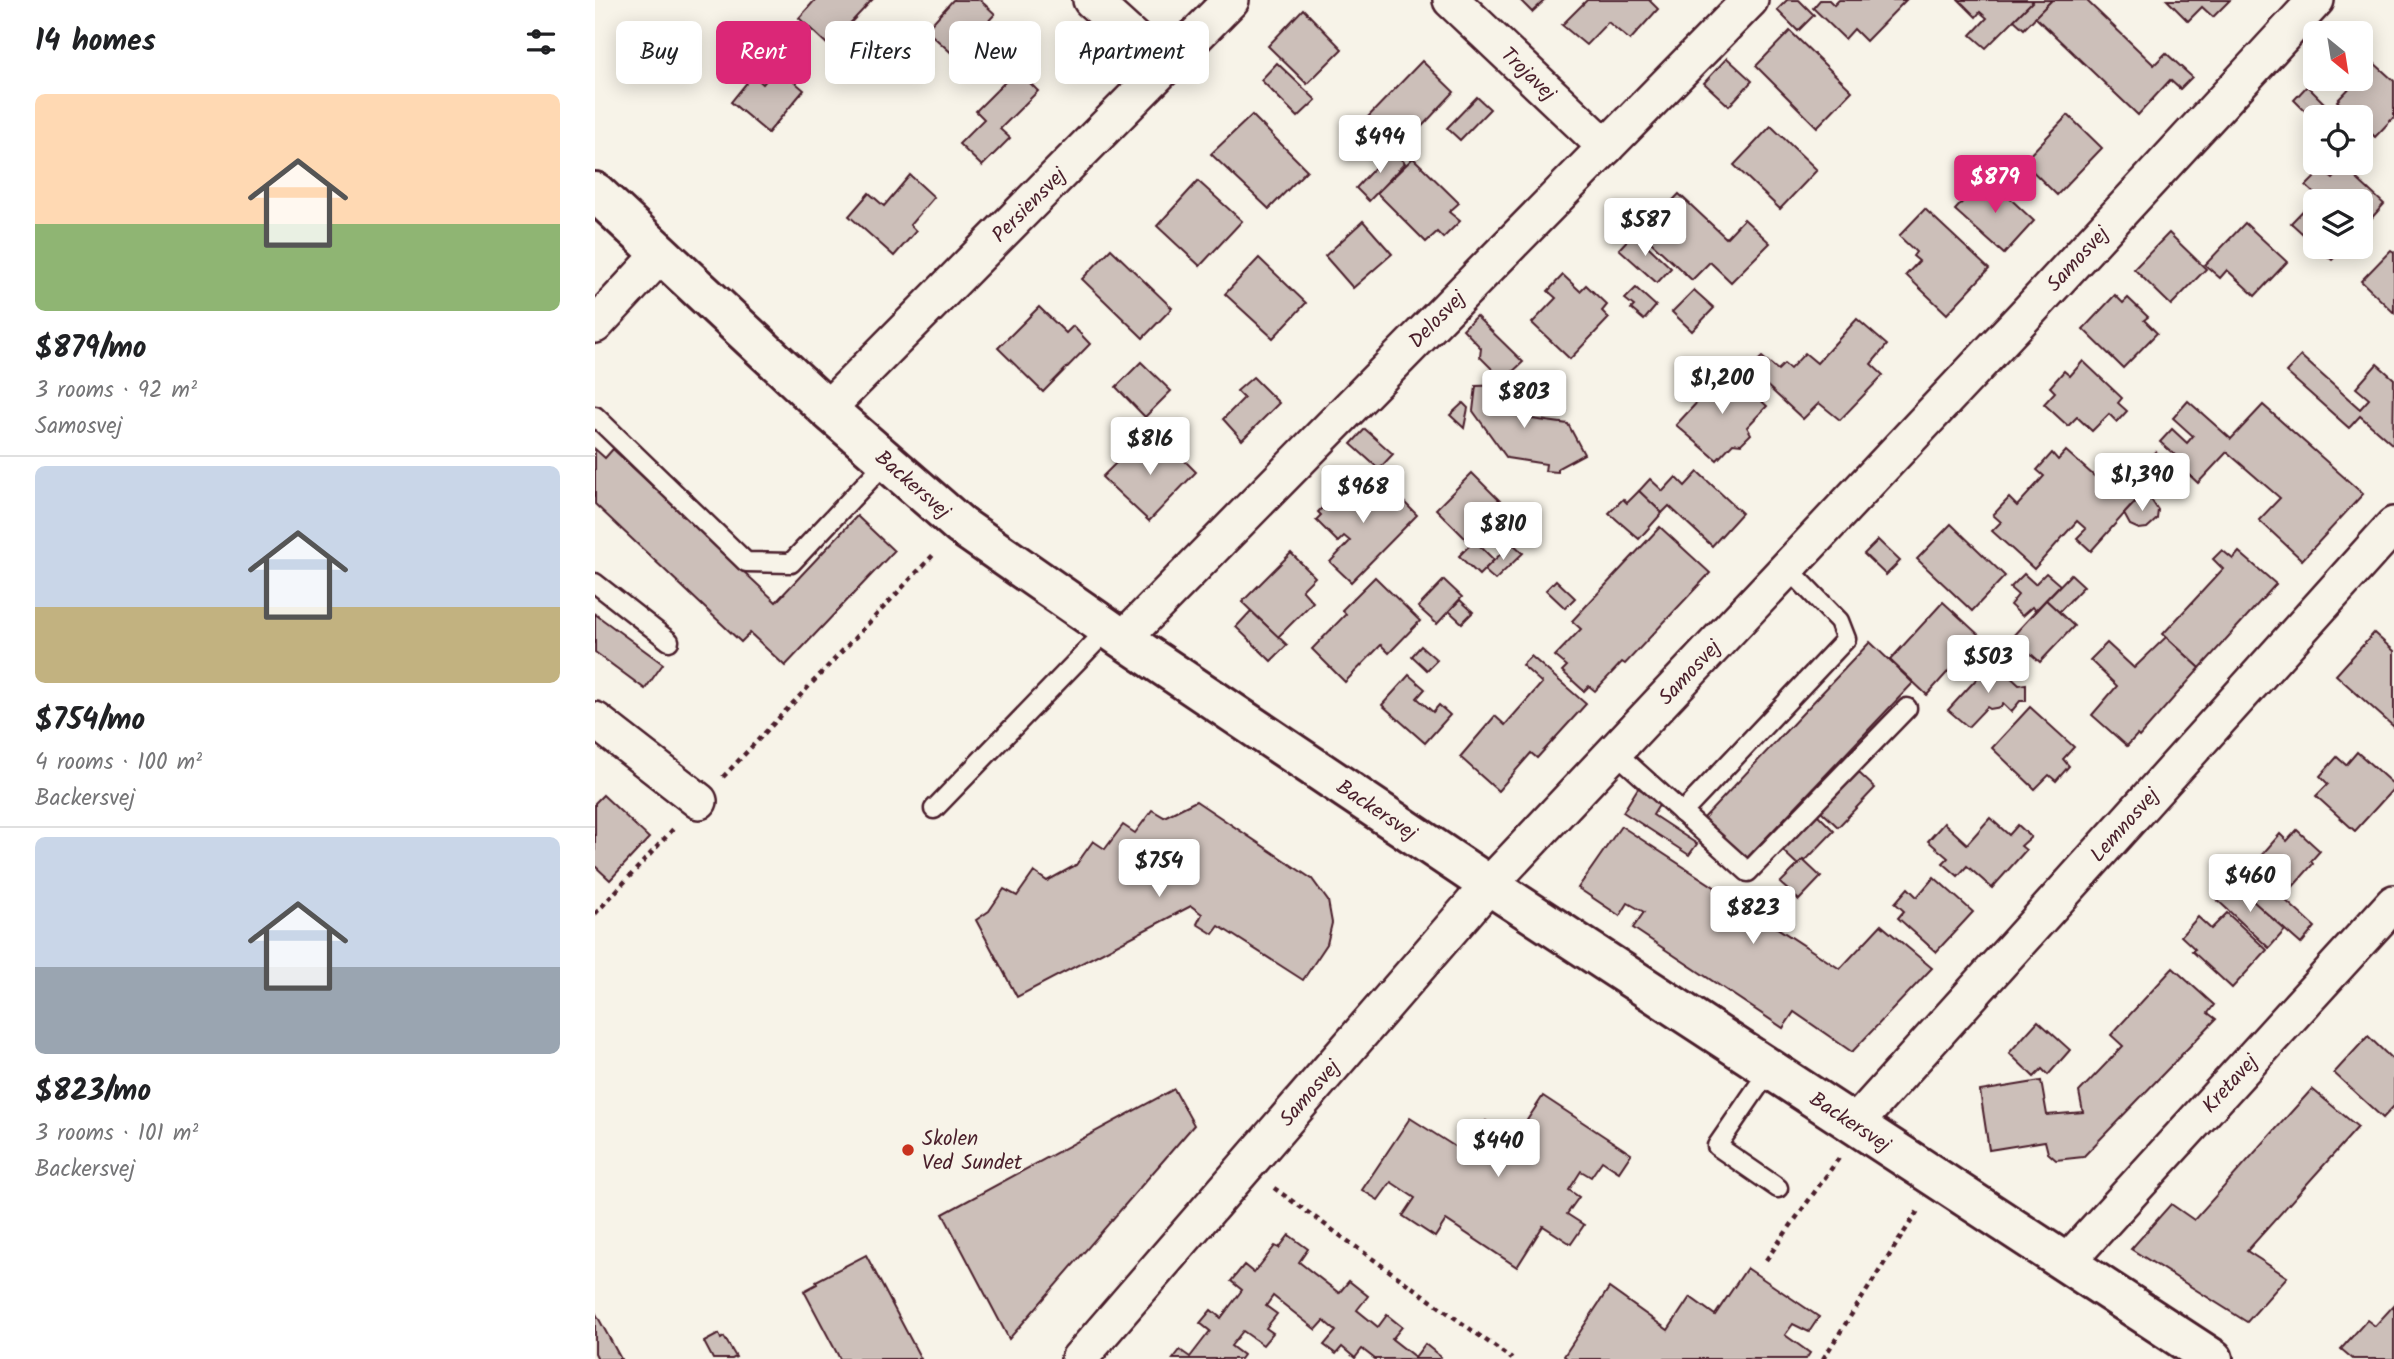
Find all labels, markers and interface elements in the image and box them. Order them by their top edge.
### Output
text: 14 homes [35,18,156,66]
chip: Buy [616,21,702,84]
chip: Rent [716,21,811,84]
chip: Filters [825,21,935,84]
chip: New [949,21,1041,84]
chip: Apartment [1055,21,1209,84]
north arrow [2303,21,2373,91]
map controls [2303,21,2373,259]
icon: filters [522,23,560,61]
street label: Trojavej [1492,40,1564,110]
button: locate [2303,105,2373,175]
pin: $494 [1339,116,1421,175]
text: $494 [1355,120,1405,156]
icon: home [235,140,361,266]
pin: $879 [1954,156,2036,215]
street label: Persiensvej [985,160,1075,251]
text: $879 [1970,160,2020,196]
button: layers [2303,189,2373,259]
pin: $587 [1604,198,1686,258]
text: $587 [1620,203,1670,239]
street label: Samosvej [2039,219,2118,300]
street label: Delosvej [1401,283,1475,357]
text: $879/mo [35,325,147,373]
pin: $1,200 [1665,356,1779,416]
text: $1,200 [1690,361,1754,397]
pin: $803 [1483,370,1565,430]
text: 3 rooms · 92 m² [35,373,197,409]
text: $803 [1498,375,1550,411]
text: Samosvej [35,409,122,445]
pin: $816 [1109,418,1191,477]
text: $816 [1127,422,1173,458]
street label: Backersvej [867,443,958,528]
pin: $1,390 [2085,454,2199,513]
text: $1,390 [2111,458,2173,494]
pin: $968 [1322,466,1404,525]
text: $968 [1337,470,1389,506]
pin: $810 [1462,503,1544,562]
text: $810 [1480,507,1526,543]
icon: home [235,512,361,638]
street label: Samosvej [1651,632,1730,714]
pin: $503 [1947,636,2029,695]
text: $503 [1963,640,2013,676]
text: $754/mo [35,697,145,745]
text: 4 rooms · 100 m² [35,745,202,781]
street label: Backersvej [1329,772,1424,850]
street label: Lemnosvej [2083,780,2169,871]
text: Backersvej [35,781,135,817]
pin: $754 [1118,839,1200,899]
text: $754 [1135,844,1183,880]
pin: $460 [2209,855,2291,914]
text: $460 [2225,859,2275,895]
icon: home [235,883,361,1009]
pin: $823 [1712,886,1794,946]
text: $823 [1726,891,1780,927]
street label: Kretavej [2195,1047,2267,1122]
street label: Samosvej [1272,1052,1349,1135]
text: $823/mo [35,1068,151,1116]
street label: Backersvej [1802,1084,1897,1162]
text: 3 rooms · 101 m² [35,1116,198,1152]
pin: $440 [1457,1120,1539,1179]
place label: Skolen Ved Sundet [922,1123,1023,1180]
text: $440 [1473,1124,1523,1160]
marker: Skolen Ved Sundet [900,1142,916,1158]
text: Backersvej [35,1152,135,1188]

